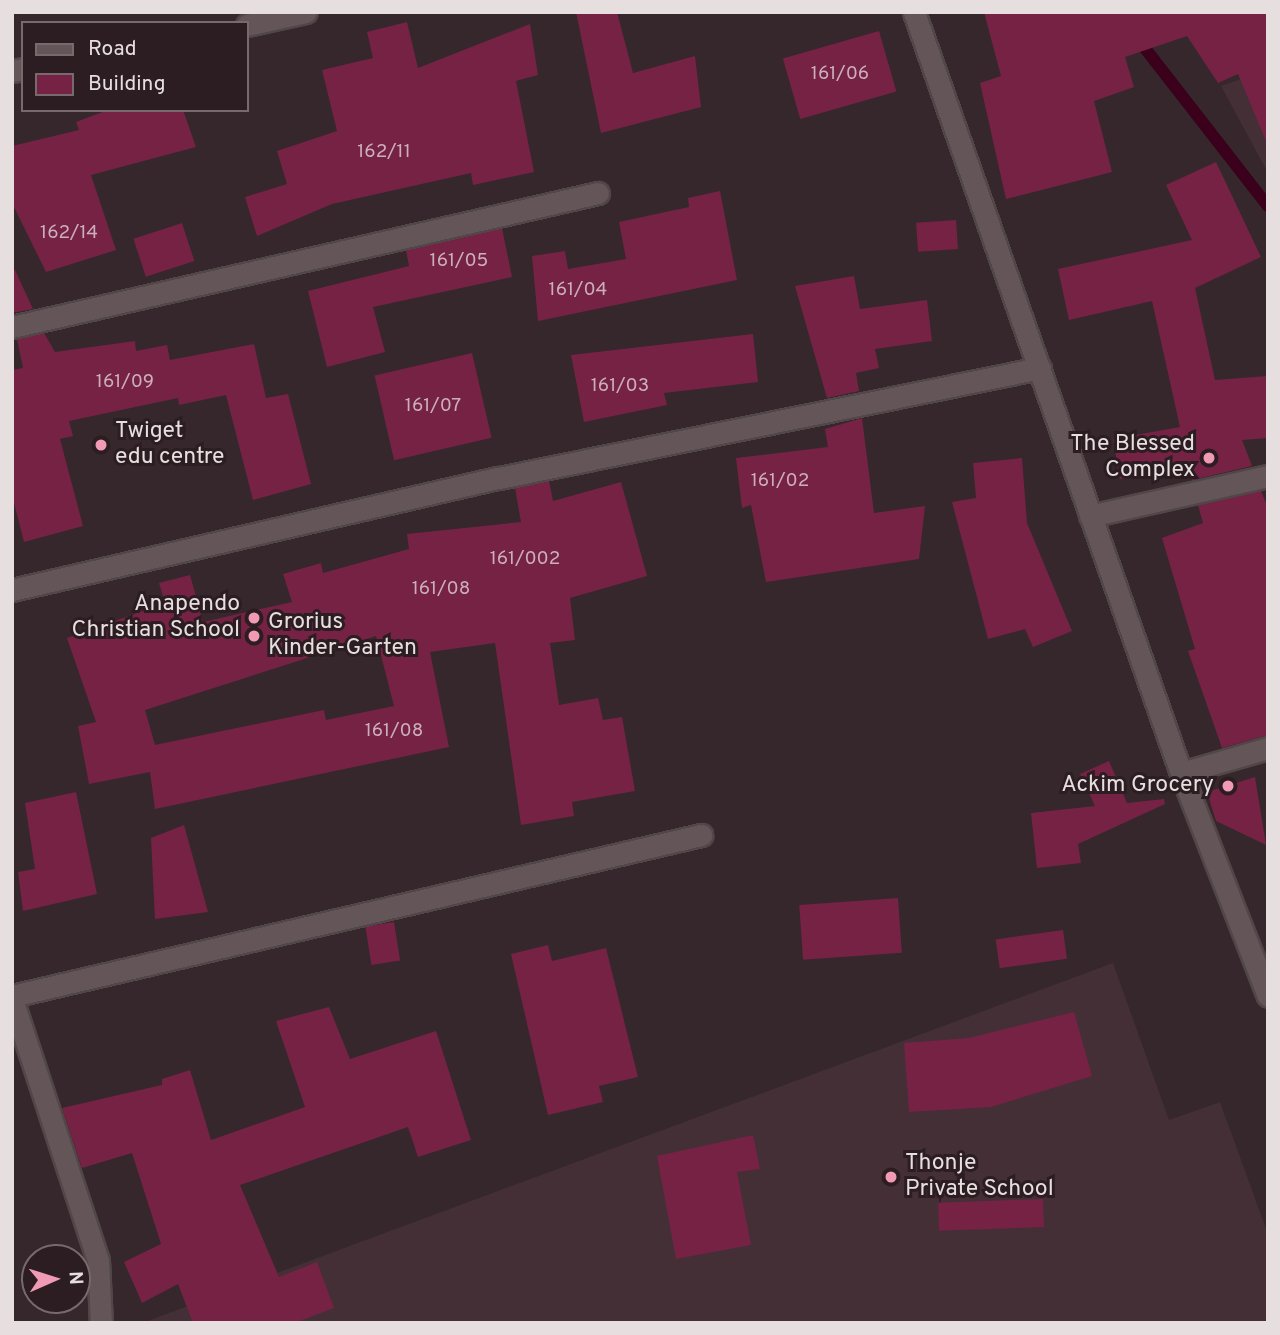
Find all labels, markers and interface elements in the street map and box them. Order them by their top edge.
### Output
legend [21,21,248,112]
text: Road [88,36,137,63]
house number: 161/06 [811,64,869,86]
text: Building [88,71,166,98]
house number: 162/11 [357,142,411,164]
house number: 162/14 [40,223,98,245]
house number: 161/05 [430,251,488,273]
house number: 161/04 [549,280,607,302]
house number: 161/09 [96,372,154,394]
house number: 161/03 [591,376,649,398]
house number: 161/07 [405,396,461,418]
place label: Twiget edu centre [115,418,224,472]
place label: The Blessed Complex [1070,431,1195,485]
marker: Twiget edu centre [93,437,109,453]
marker: The Blessed Complex [1201,450,1217,466]
house number: 161/02 [751,471,809,493]
house number: 161/002 [490,549,560,571]
house number: 161/08 [412,579,470,601]
place label: Anapendo Christian School [72,591,240,645]
place label: Grorius Kinder-Garten [268,609,417,663]
marker: Anapendo Christian School [246,610,262,626]
marker: Grorius Kinder-Garten [246,628,262,644]
house number: 161/08 [365,721,423,743]
place label: Ackim Grocery [1061,772,1214,800]
marker: Ackim Grocery [1220,778,1236,794]
place label: Thonje Private School [905,1150,1054,1204]
marker: Thonje Private School [883,1169,899,1185]
north arrow [21,1244,91,1314]
text: N [63,1271,87,1285]

